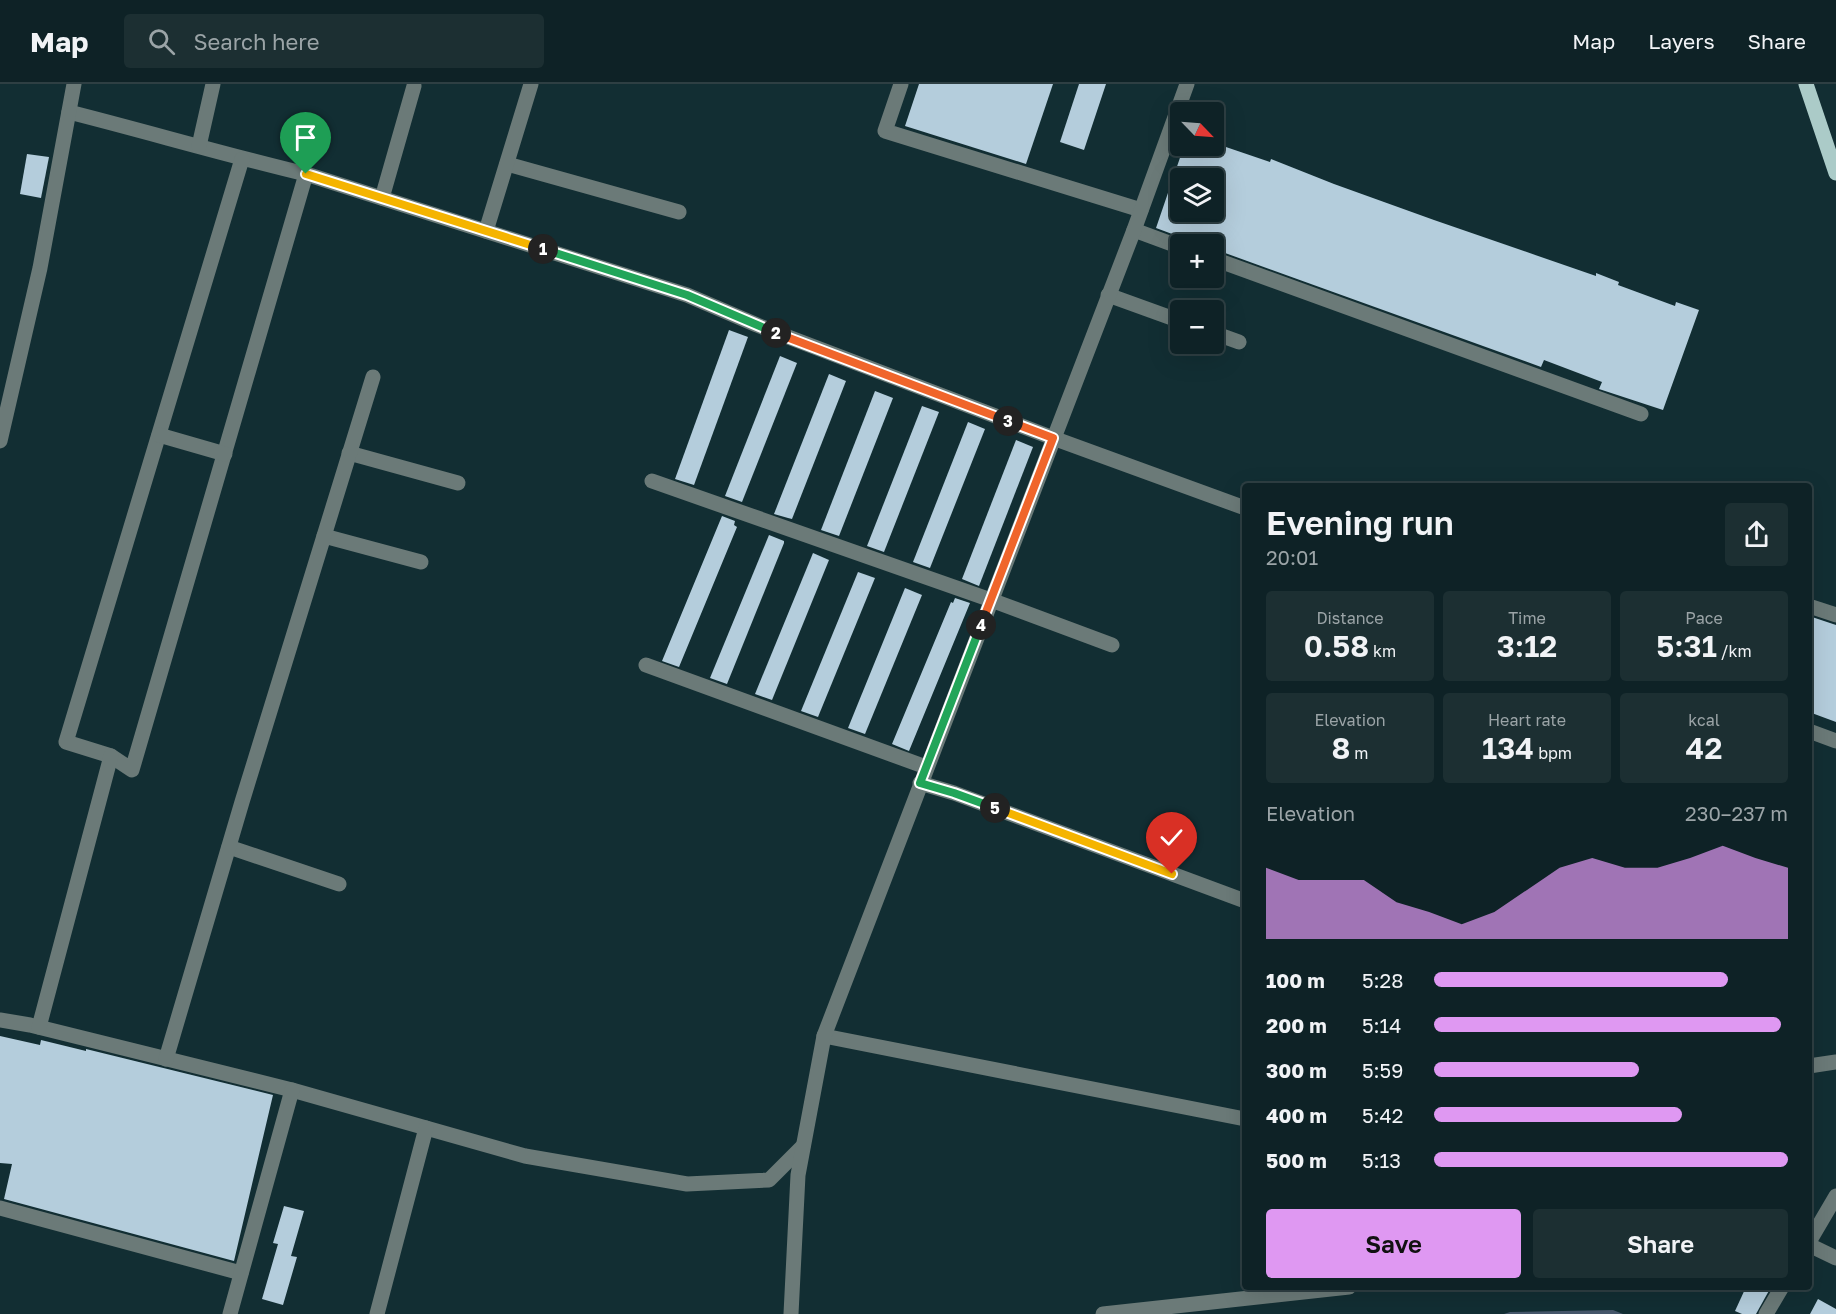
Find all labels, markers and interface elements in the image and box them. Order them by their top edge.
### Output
search box [124,14,544,68]
text: Map [30,25,88,58]
icon: search [145,25,178,58]
text: Search here [193,28,319,55]
text: Map [1572,28,1615,54]
text: Layers [1648,28,1715,54]
text: Share [1748,28,1806,54]
north arrow [1170,102,1224,156]
map controls [1170,102,1224,354]
pin [280,112,331,174]
icon: arrive [289,121,322,154]
button: layers [1170,168,1224,222]
pin: 1 [528,234,558,264]
button: + [1170,234,1224,288]
text: 1 [539,239,547,259]
button: − [1170,300,1224,354]
pin: 2 [761,318,791,348]
text: 2 [771,323,781,343]
pin: 3 [993,406,1023,436]
text: 3 [1003,411,1013,431]
text: Evening run [1266,503,1454,542]
button: share [1725,503,1788,566]
text: 20:01 [1266,545,1318,569]
text: Distance [1316,608,1384,628]
text: Time [1508,608,1546,628]
text: Pace [1685,608,1723,628]
pin: 4 [966,610,996,640]
text: 4 [976,615,986,635]
text: 0.58 [1304,628,1369,664]
text: 3:12 [1497,628,1557,664]
text: 5:31 [1656,628,1717,664]
text: km [1369,641,1396,661]
text: /km [1717,641,1752,661]
text: Elevation [1314,710,1386,730]
text: Heart rate [1488,710,1566,730]
text: kcal [1688,710,1720,730]
text: 8 [1331,730,1350,766]
text: 134 [1482,730,1534,766]
text: 42 [1686,730,1722,766]
text: m [1350,743,1369,763]
text: bpm [1534,743,1572,763]
pin: 5 [980,793,1010,823]
text: 5 [990,798,1000,818]
text: Elevation [1266,801,1355,825]
text: 230–237 m [1685,801,1788,825]
pin [1146,812,1197,874]
icon: check [1155,821,1188,854]
text: 100 m [1266,968,1325,992]
text: 5:28 [1362,968,1403,992]
text: 200 m [1266,1013,1327,1037]
text: 5:14 [1362,1013,1402,1037]
text: 300 m [1266,1058,1327,1082]
text: 5:59 [1362,1058,1403,1082]
text: 400 m [1266,1103,1327,1127]
text: 5:42 [1362,1103,1403,1127]
text: 500 m [1266,1148,1327,1172]
text: 5:13 [1362,1148,1401,1172]
button: Save [1266,1209,1521,1278]
button: Share [1533,1209,1788,1278]

